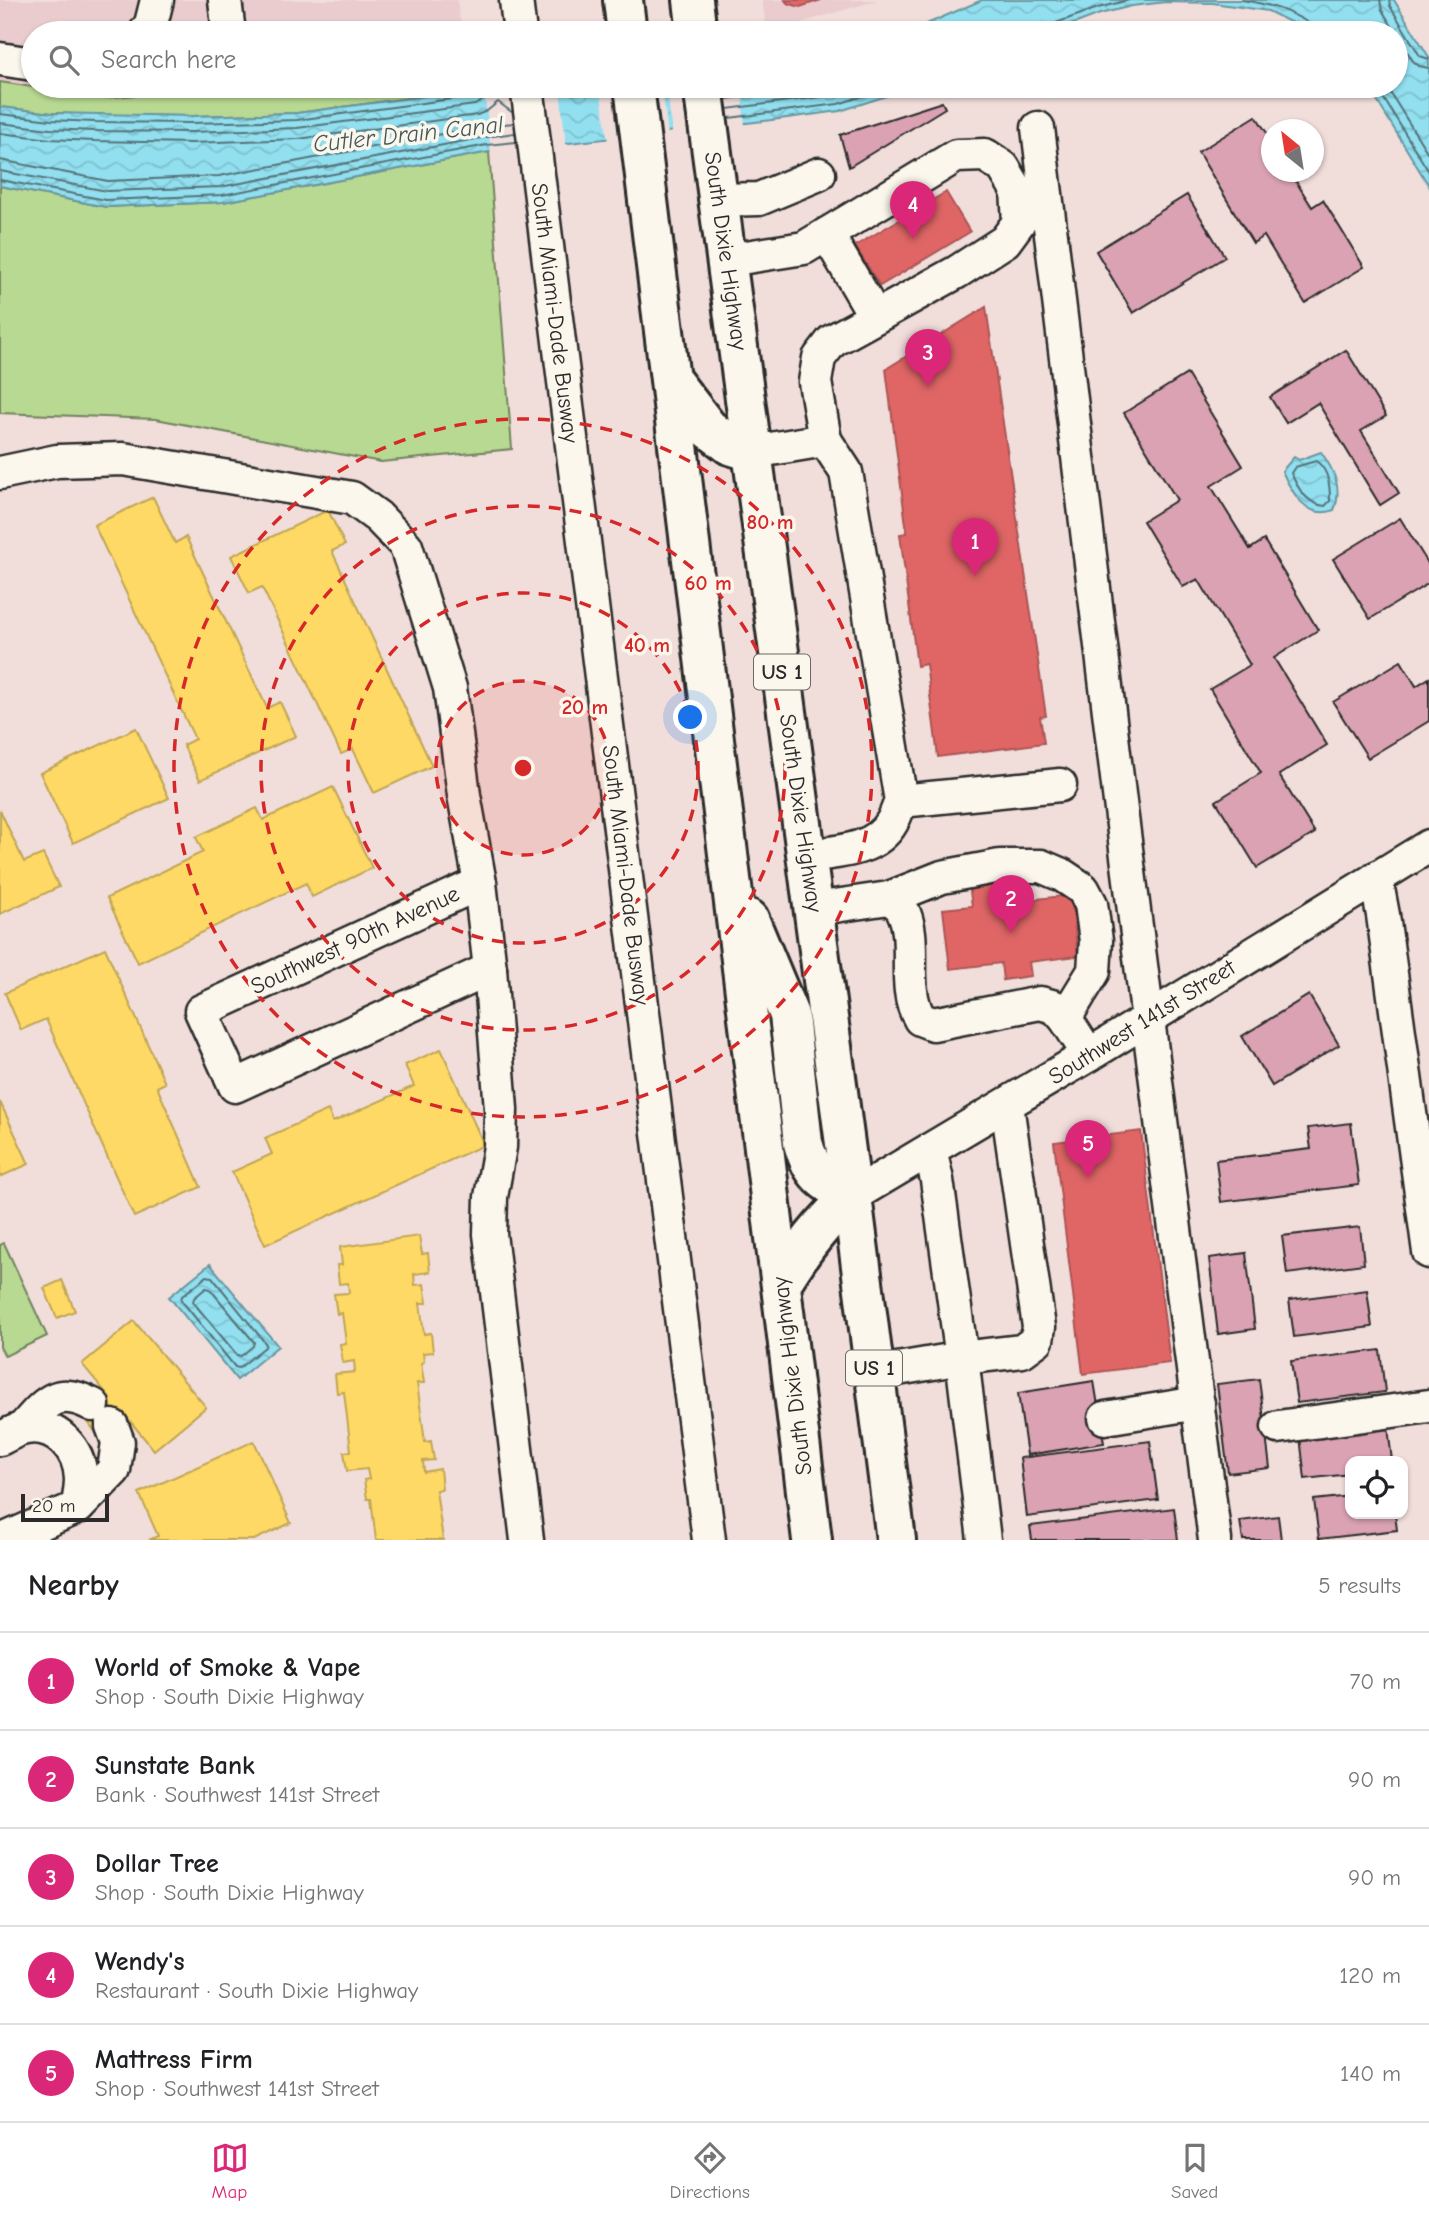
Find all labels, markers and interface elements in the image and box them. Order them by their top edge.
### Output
search box [21,21,1408,98]
icon: search [45,41,83,79]
text: Search here [101,45,236,75]
water label: Cutler Drain Canal [312,110,505,158]
north arrow [1261,119,1324,182]
street label: South Dixie Highway [699,150,753,353]
street label: South Miami-Dade Busway [526,181,584,445]
pin: 4 [890,181,936,239]
pin: 3 [905,329,951,387]
text: 80 m [747,510,793,534]
pin: 1 [952,518,998,576]
text: 60 m [684,571,732,595]
text: 40 m [624,633,670,657]
road number: US 1 [754,654,810,690]
text: 20 m [562,695,608,719]
your location [673,700,707,734]
street label: South Dixie Highway [774,712,828,915]
street label: South Miami-Dade Busway [597,743,655,1007]
centre of rings [511,756,535,780]
pin: 2 [988,875,1034,933]
street label: Southwest 90th Avenue [246,880,464,1000]
street label: Southwest 141st Street [1044,953,1241,1090]
pin: 5 [1065,1120,1111,1178]
street label: South Dixie Highway [766,1274,818,1477]
road number: US 1 [846,1350,902,1386]
map controls [1345,1456,1408,1519]
button: locate [1345,1456,1408,1519]
scale bar [21,1491,108,1523]
text: 20 m [32,1495,76,1517]
text: Nearby [28,1568,119,1603]
text: 5 results [1318,1572,1401,1599]
text: World of Smoke & Vape [95,1653,360,1683]
text: 1 [46,1668,56,1695]
text: 70 m [1349,1668,1401,1695]
text: Shop · South Dixie Highway [95,1683,364,1710]
text: Sunstate Bank [95,1751,255,1781]
text: 2 [45,1766,57,1793]
text: 90 m [1348,1766,1401,1793]
text: Bank · Southwest 141st Street [95,1781,379,1808]
text: Dollar Tree [95,1849,219,1879]
text: 3 [45,1864,57,1891]
text: 90 m [1348,1864,1401,1891]
text: Shop · South Dixie Highway [95,1879,364,1906]
text: Wendy's [95,1947,185,1977]
text: 4 [46,1962,56,1989]
text: 120 m [1339,1962,1401,1989]
text: Restaurant · South Dixie Highway [95,1977,418,2004]
text: Mattress Firm [95,2045,253,2075]
text: 5 [45,2060,57,2087]
text: 140 m [1340,2060,1401,2087]
text: Shop · Southwest 141st Street [95,2075,379,2102]
tab: Map [211,2139,249,2203]
tab: Directions [670,2139,750,2203]
tab: Saved [1171,2139,1218,2203]

